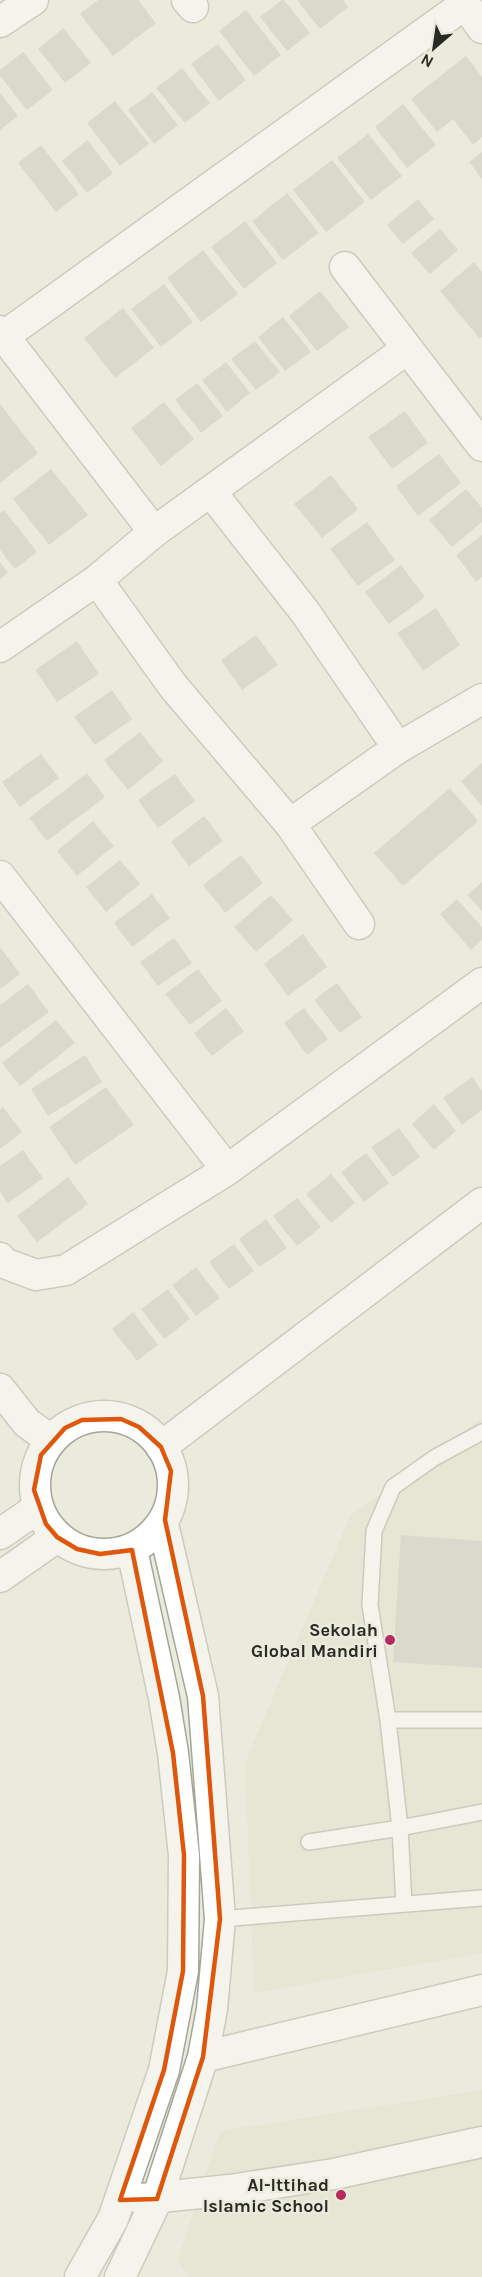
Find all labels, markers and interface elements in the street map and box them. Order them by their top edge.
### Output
north arrow [404,18,464,78]
text: N [417,50,437,72]
place label: Sekolah Global Mandiri [251,1619,378,1662]
marker: Sekolah Global Mandiri [383,1633,397,1647]
place label: Al-Ittihad Islamic School [203,2174,329,2217]
marker: Al-Ittihad Islamic School [334,2188,348,2202]

